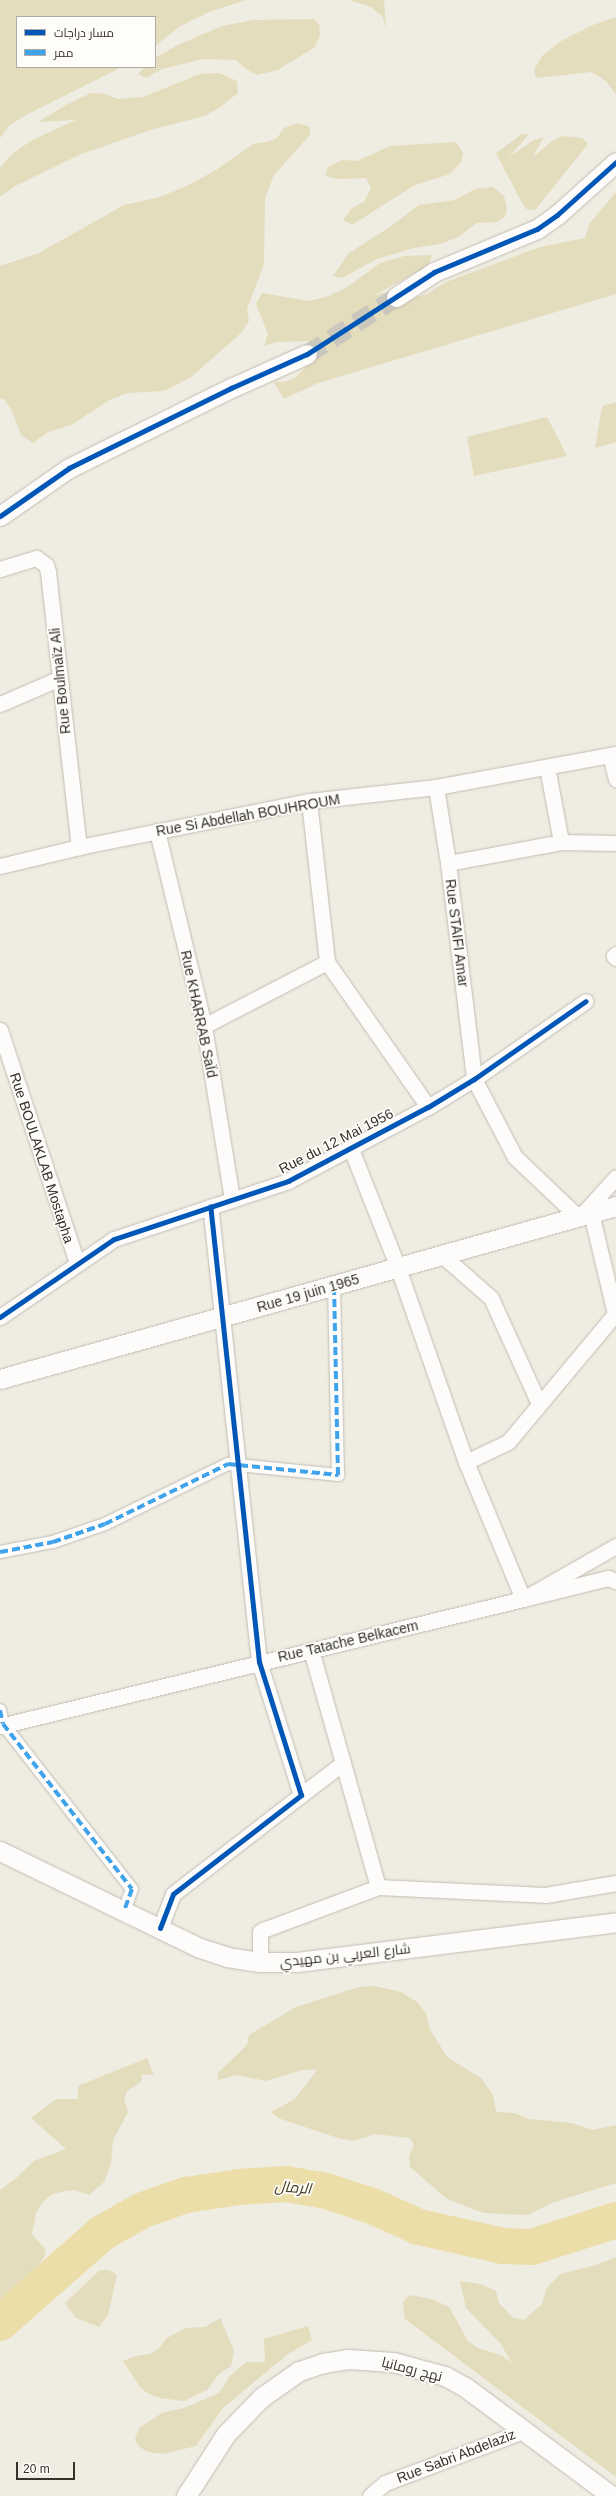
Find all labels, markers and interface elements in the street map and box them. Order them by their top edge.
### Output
legend [16,16,156,68]
text: مسار دراجات [54,26,114,40]
text: ممر [54,46,73,60]
street label: Rue Boulmaïz Ali [46,627,74,735]
street label: Rue Si Abdellah BOUHROUM [154,790,342,840]
street label: Rue STAIFI Amar [442,878,472,988]
street label: Rue KHARRAB SaÏd [177,949,221,1079]
street label: Rue BOULAKLAB Mostapha [6,1071,78,1245]
street label: Rue du 12 Mai 1956 [276,1105,396,1177]
street label: Rue 19 juin 1965 [255,1270,361,1316]
street label: Rue Tatache Belkacem [276,1617,420,1665]
street label: شارع العربي بن مهيدي [279,1940,411,1970]
water label: الرمال [274,2176,312,2198]
street label: نهج رومانيا [380,2353,444,2385]
street label: Rue Sabri Abdelaziz [394,2425,518,2487]
scale bar [18,2454,77,2480]
text: 20 m [23,2462,50,2476]

